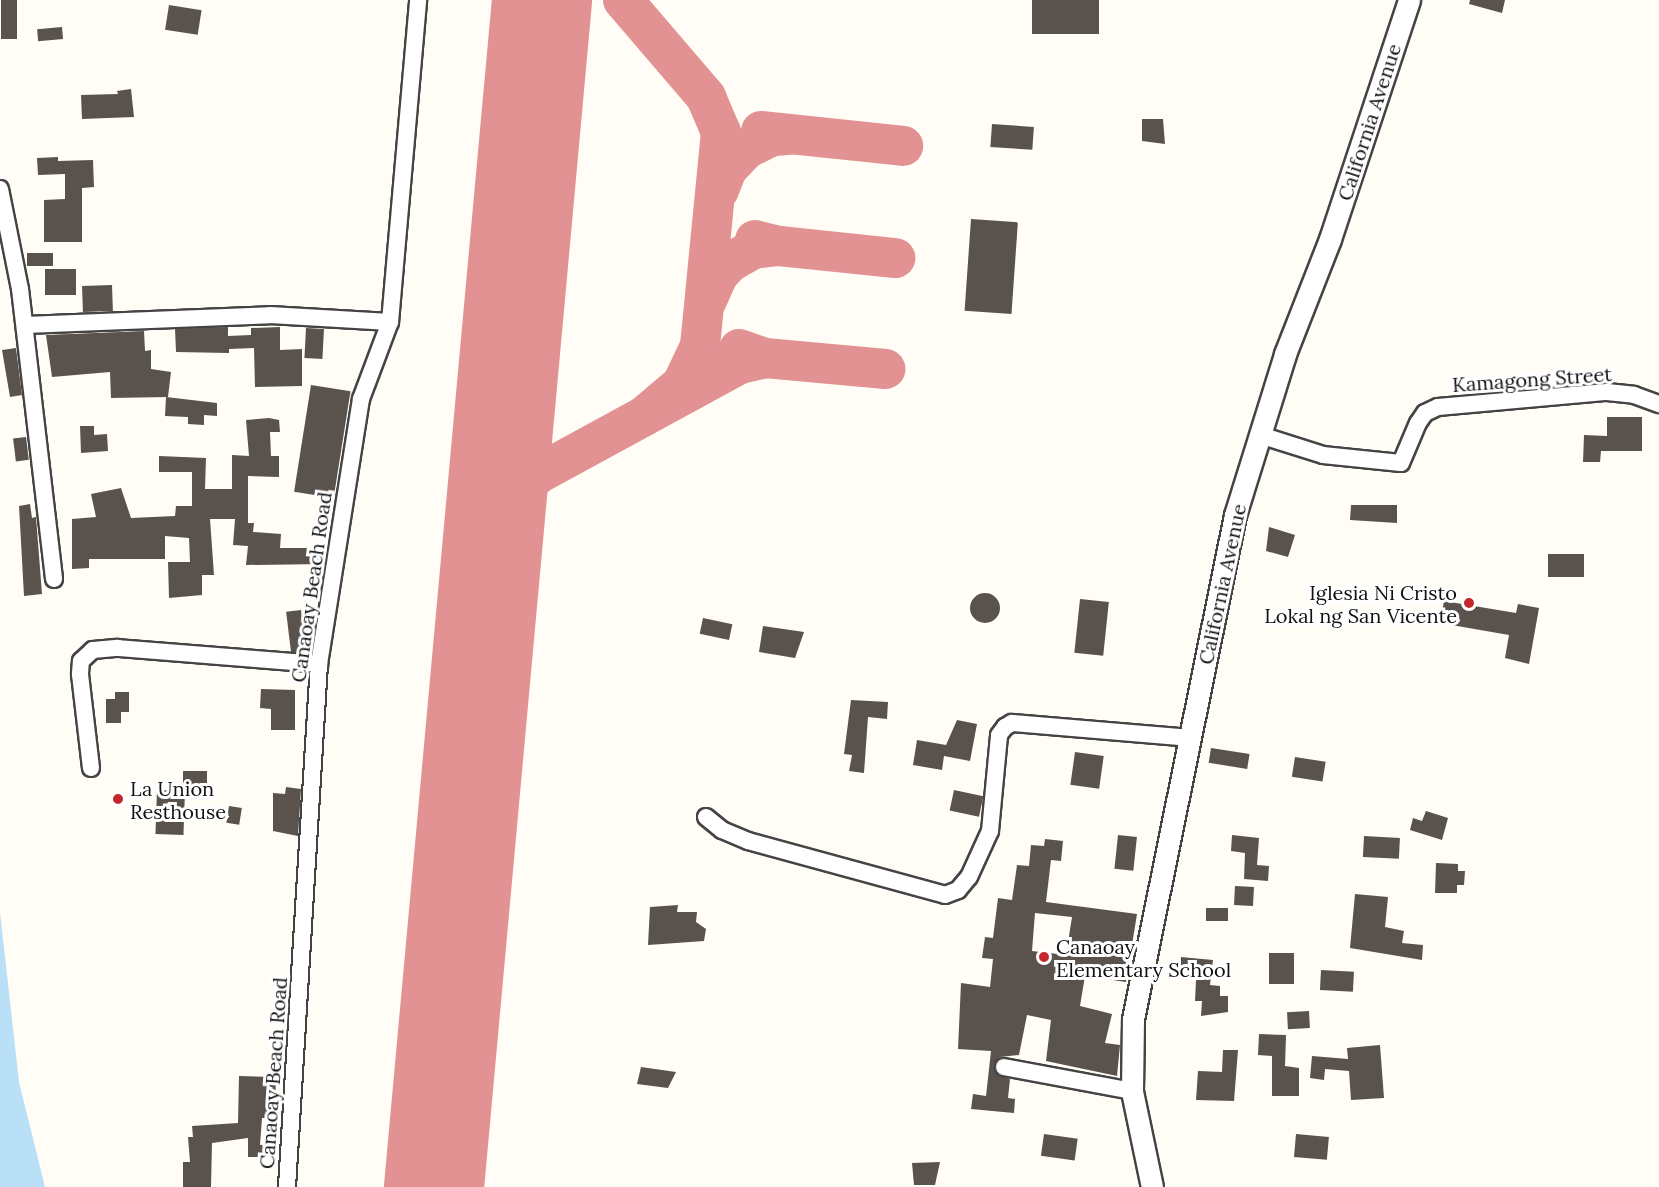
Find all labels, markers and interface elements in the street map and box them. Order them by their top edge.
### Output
street label: California Avenue [1332,40,1406,204]
street label: Kamagong Street [1451,361,1613,397]
street label: Canaoay Beach Road [286,490,336,684]
street label: California Avenue [1193,501,1251,667]
place label: Iglesia Ni Cristo Lokal ng San Vicente [1264,580,1457,627]
marker: Iglesia Ni Cristo Lokal ng San Vicente [1462,596,1476,610]
place label: La Union Resthouse [130,776,226,823]
marker: La Union Resthouse [111,792,125,806]
place label: Canaoay Elementary School [1056,934,1231,981]
marker: Canaoay Elementary School [1037,950,1051,964]
street label: Canaoay Beach Road [254,976,292,1170]

